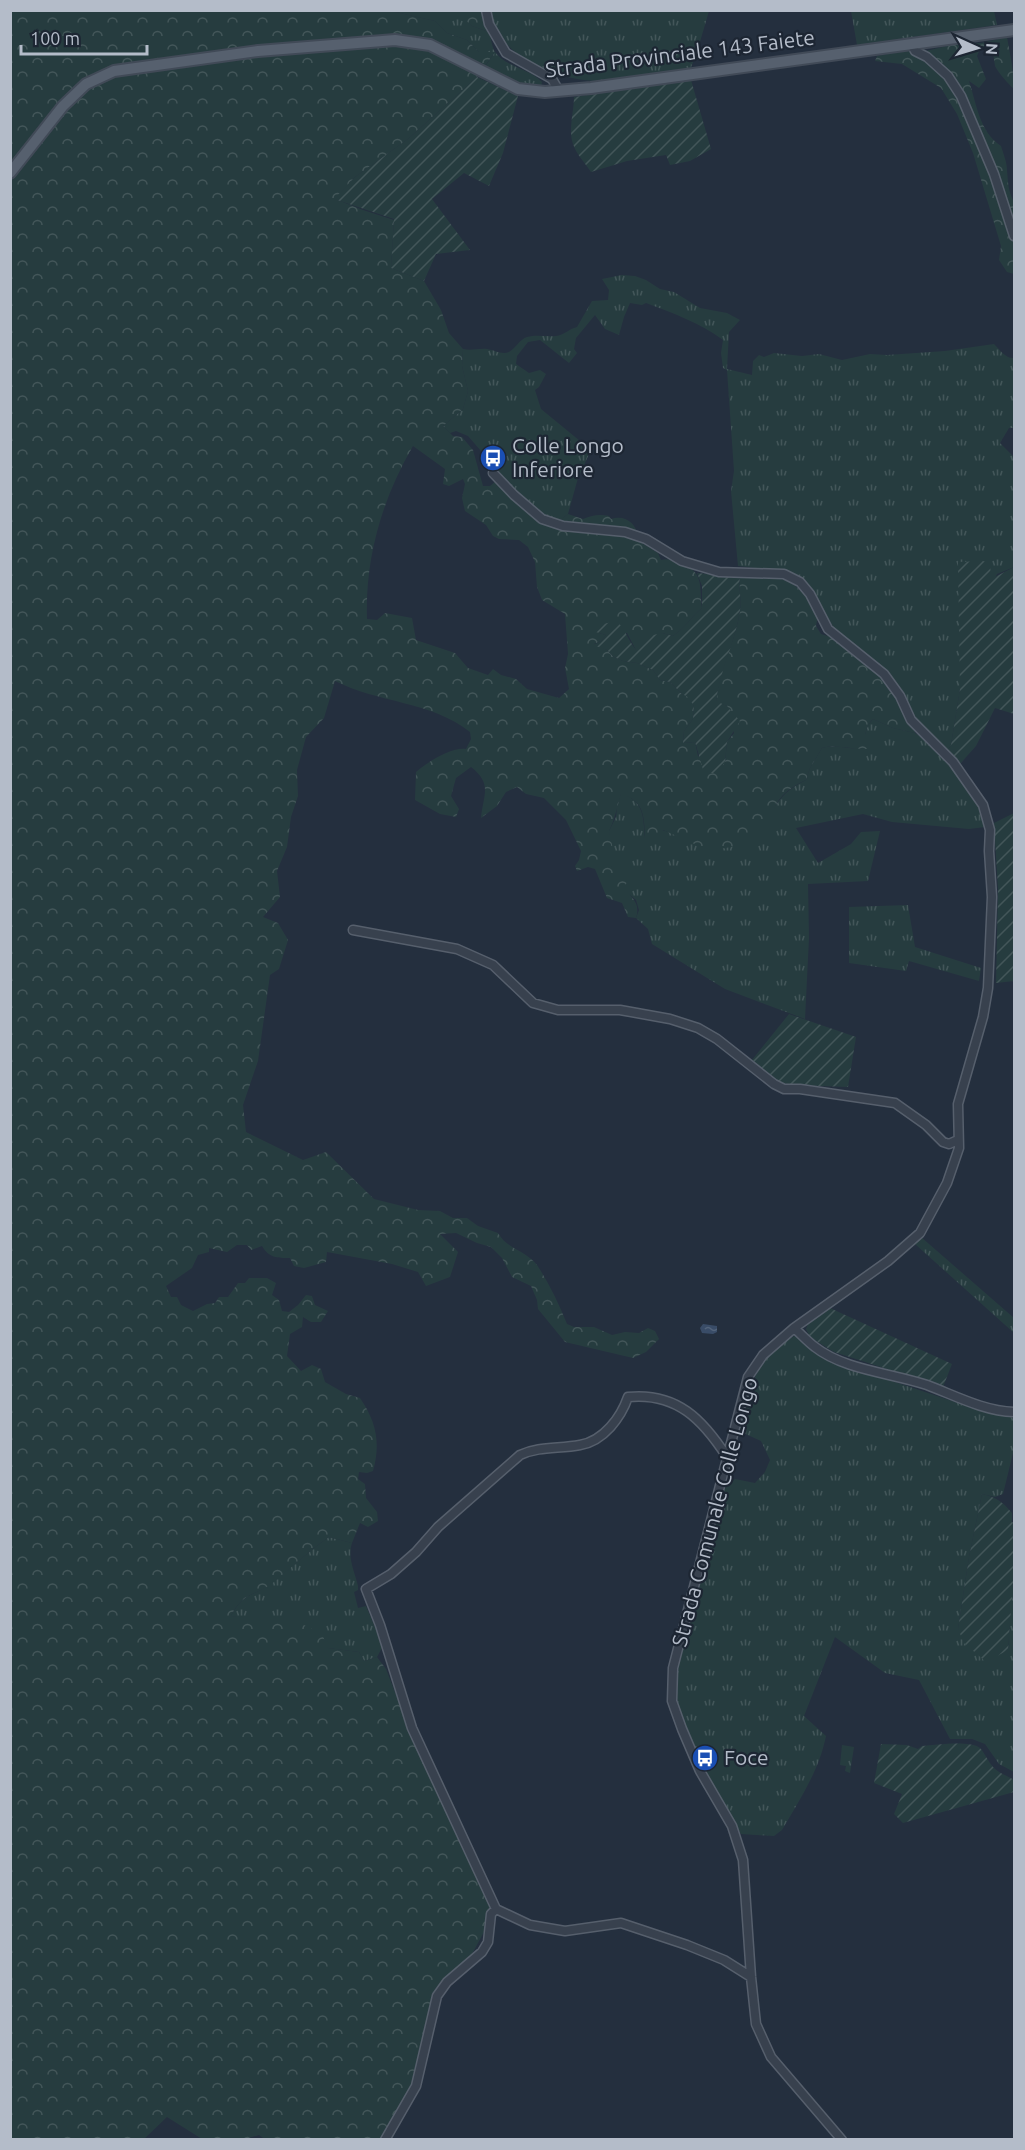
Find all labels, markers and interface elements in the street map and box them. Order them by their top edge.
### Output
scale bar [21,18,147,56]
north arrow [947,18,1007,78]
street label: Strada Provinciale 143 Faiete [544,25,816,81]
text: 100 m [30,28,80,48]
text: N [983,42,1001,56]
place label: Colle Longo Inferiore [512,433,624,481]
bus stop icon: Colle Longo Inferiore [478,443,508,473]
street label: Strada Comunale Colle Longo [667,1375,762,1649]
bus stop icon: Foce [690,1743,720,1773]
place label: Foce [724,1745,769,1769]

